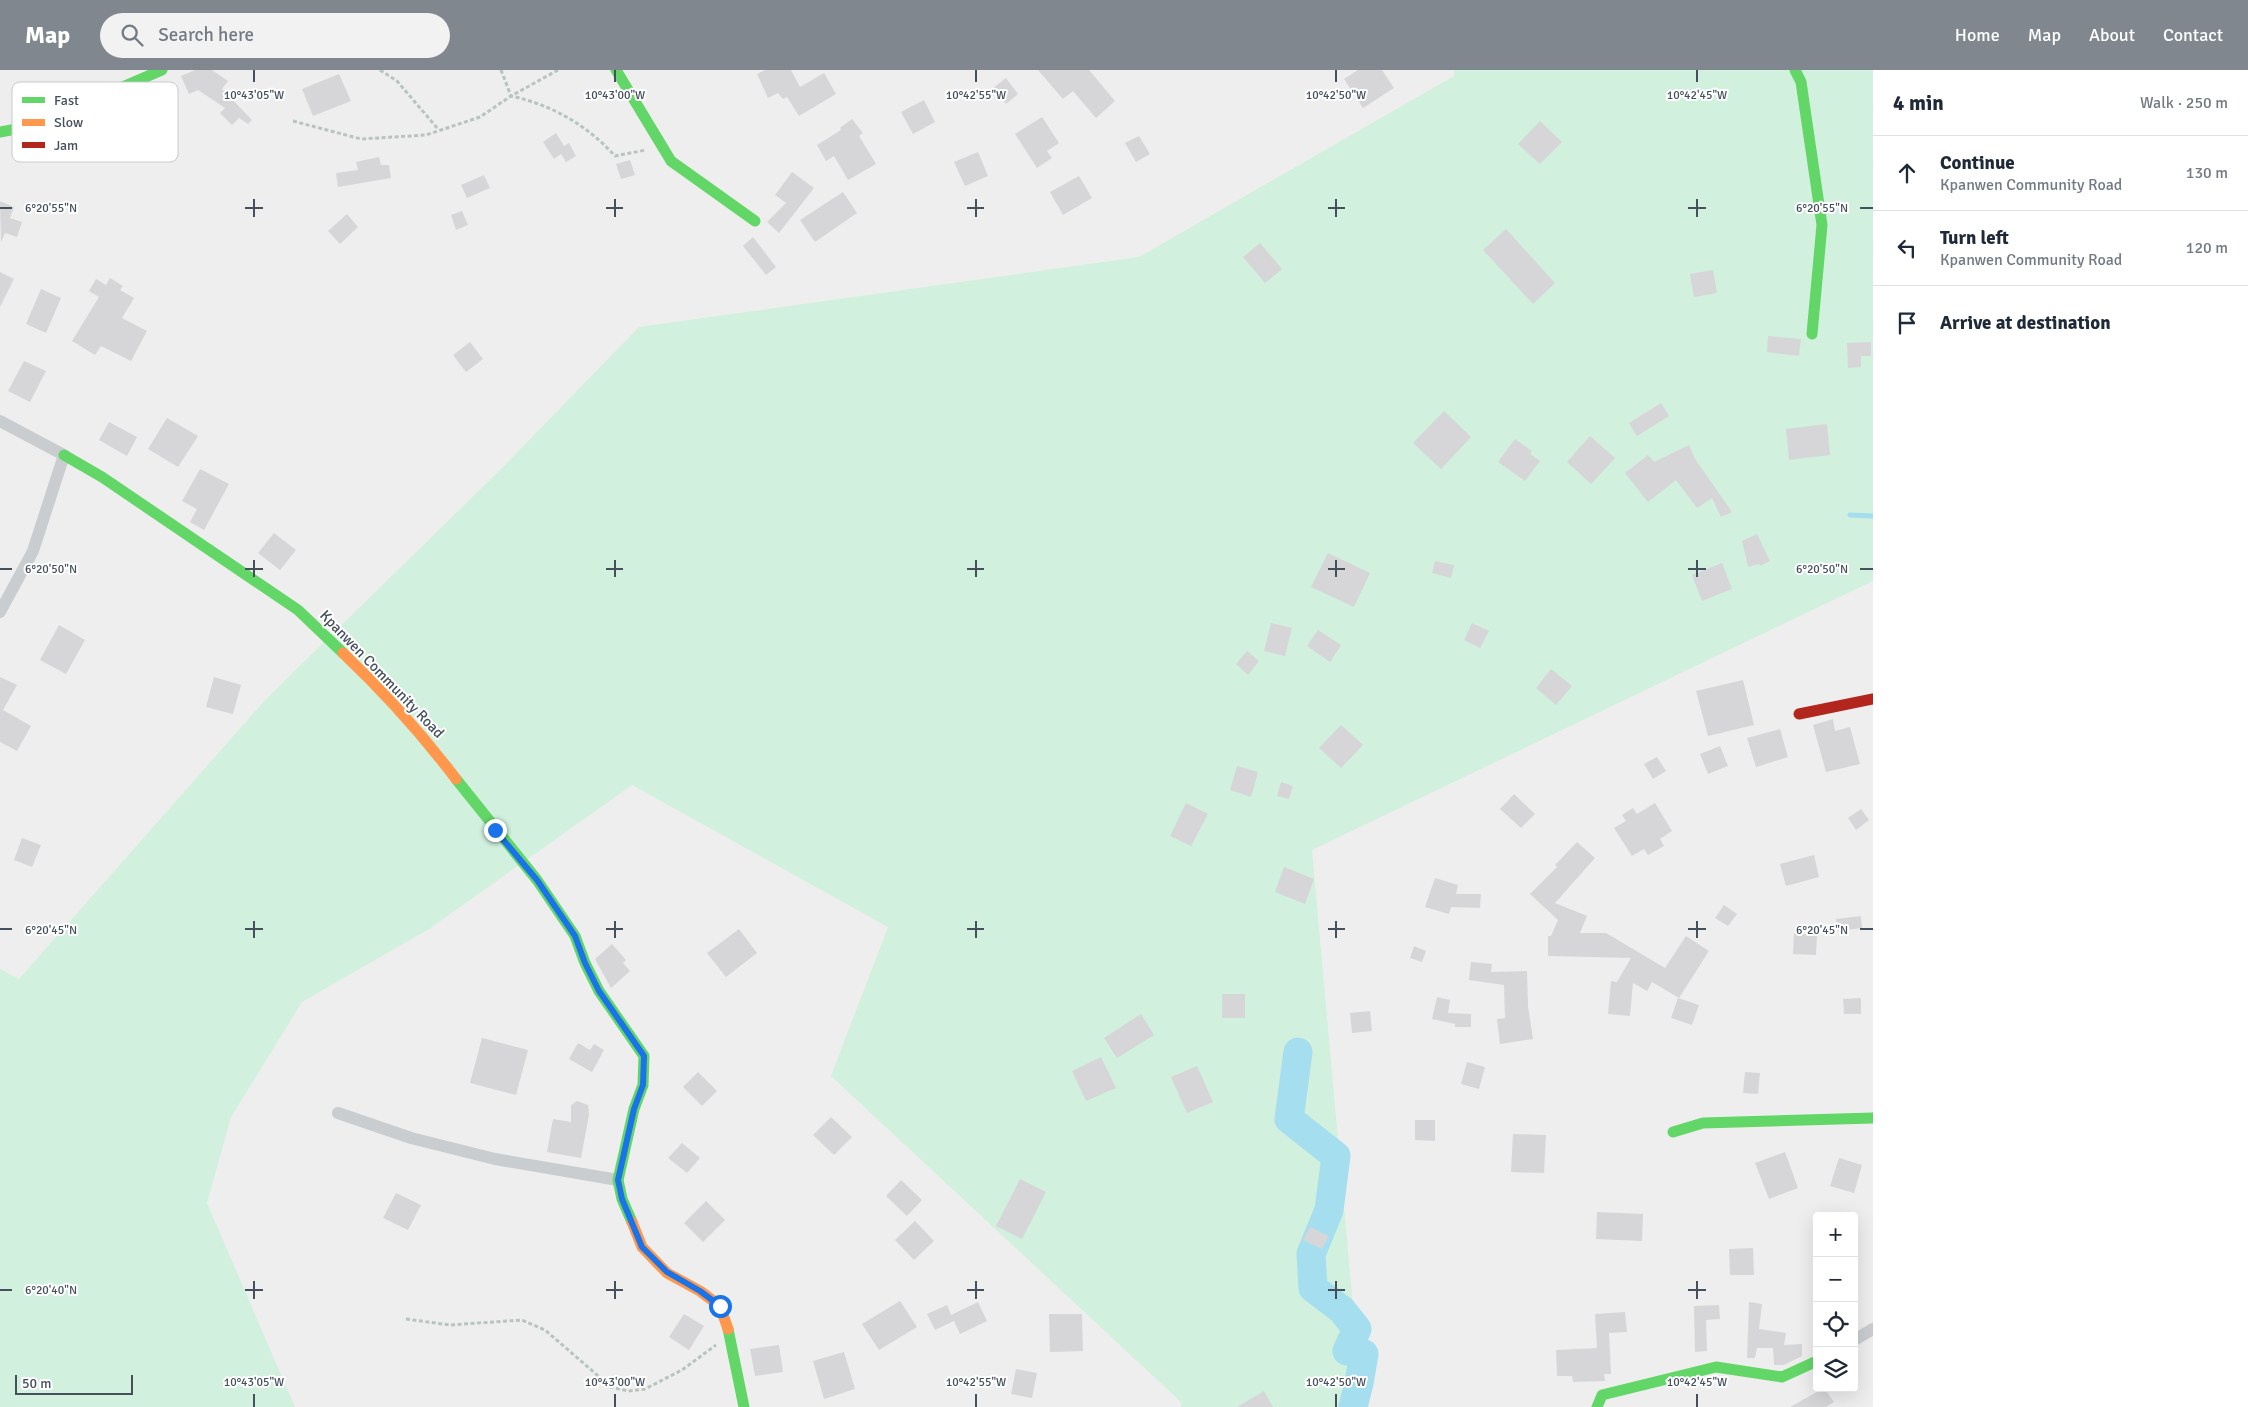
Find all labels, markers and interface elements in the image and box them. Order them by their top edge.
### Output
search box [100,13,450,58]
text: Map [25,20,70,50]
icon: search [118,21,146,49]
text: Search here [158,23,254,47]
text: Home [1955,24,2000,46]
text: Map [2028,24,2061,46]
text: About [2089,24,2135,46]
text: Contact [2163,24,2223,46]
legend [12,82,178,162]
text: 10°43'05"W [224,88,284,103]
text: 10°43'00"W [585,88,645,103]
text: 10°42'55"W [946,88,1006,103]
text: 10°42'50"W [1306,88,1366,103]
text: 10°42'45"W [1667,88,1727,103]
text: 4 min [1893,90,1944,116]
text: Fast [54,92,79,109]
text: Walk · 250 m [2140,93,2228,113]
text: Slow [54,114,83,131]
text: Jam [54,137,78,154]
text: Continue [1940,151,2015,175]
icon: ahead [1893,159,1921,187]
text: 130 m [2186,163,2228,183]
text: Kpanwen Community Road [1940,175,2122,195]
text: 6°20'55"N [25,201,77,216]
text: 6°20'55"N [1796,201,1848,216]
text: Turn left [1940,226,2009,250]
icon: left [1893,234,1921,262]
text: 120 m [2186,238,2228,258]
text: Kpanwen Community Road [1940,250,2122,270]
icon: arrive [1893,309,1921,337]
text: Arrive at destination [1940,311,2111,335]
text: 6°20'50"N [25,562,77,577]
text: 6°20'50"N [1796,562,1848,577]
street label: Kpanwen Community Road [316,606,448,742]
route end [484,819,507,842]
text: 6°20'45"N [25,923,77,938]
text: 6°20'45"N [1796,923,1848,938]
map controls [1813,1212,1858,1392]
button: + [1813,1212,1858,1257]
button: − [1813,1257,1858,1302]
text: 6°20'40"N [25,1283,77,1298]
route start [709,1295,732,1318]
button: locate [1813,1302,1858,1347]
button: layers [1813,1347,1858,1392]
scale bar [15,1372,132,1395]
text: 50 m [22,1375,51,1392]
text: 10°43'05"W [224,1375,284,1390]
text: 10°43'00"W [585,1375,645,1390]
text: 10°42'55"W [946,1375,1006,1390]
text: 10°42'50"W [1306,1375,1366,1390]
text: 10°42'45"W [1667,1375,1727,1390]

